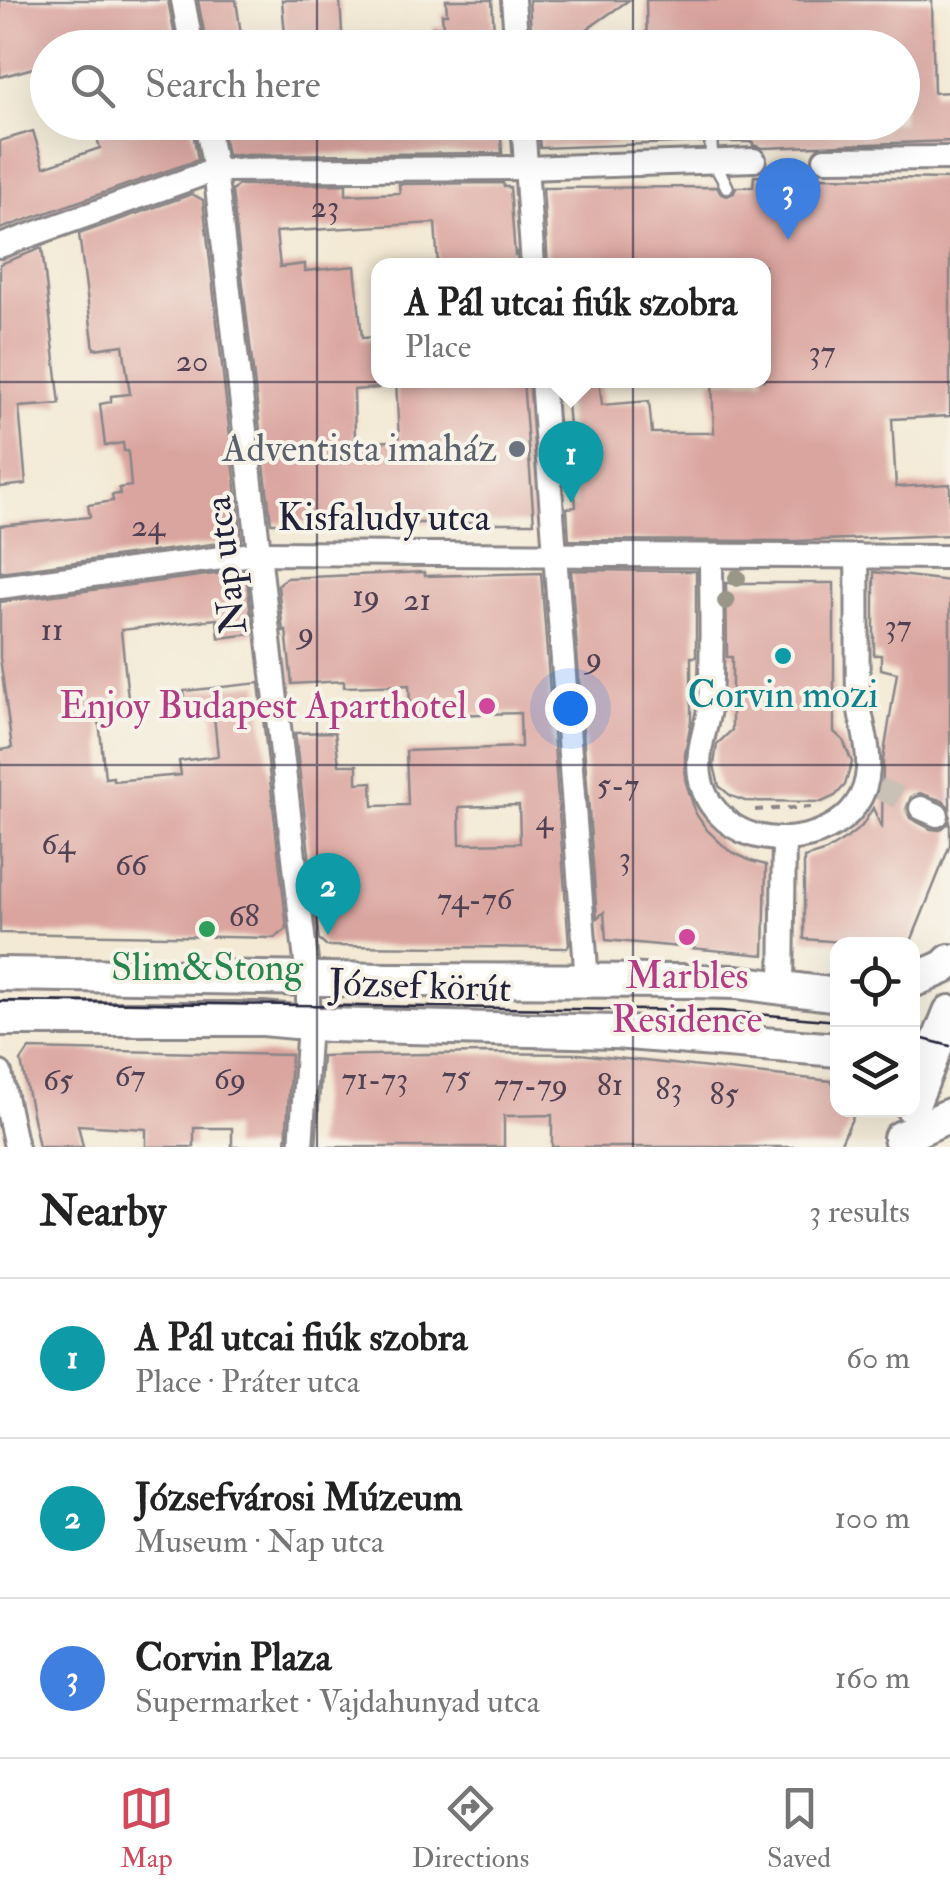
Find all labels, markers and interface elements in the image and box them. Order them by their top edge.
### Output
search box [30,30,920,140]
icon: search [65,58,120,113]
text: Search here [145,61,321,109]
pin: 3 [756,158,820,240]
house number: 23 [311,187,339,227]
popup [371,258,771,388]
text: A Pál utcai fiúk szobra [405,279,737,327]
text: Place [405,327,471,367]
house number: 37 [809,332,836,372]
house number: 20 [176,341,208,381]
pin: 1 [538,420,604,503]
place label: Adventista imaház [221,425,497,473]
marker: Adventista imaház [506,438,528,460]
street label: Nap utca [194,493,258,637]
street label: Kisfaludy utca [277,494,491,542]
house number: 24 [131,506,166,546]
house number: 19 [352,576,380,616]
house number: 21 [403,580,431,620]
house number: 37 [885,606,912,646]
house number: 11 [41,610,63,650]
house number: 9 [296,613,314,653]
house number: 9 [584,638,602,678]
marker: Corvin mozi [772,645,794,667]
place label: Corvin mozi [688,671,878,719]
place label: Enjoy Budapest Aparthotel [60,682,467,730]
your location [545,683,596,734]
marker: Enjoy Budapest Aparthotel [476,695,498,717]
house number: 5-7 [597,765,639,805]
house number: 4 [535,800,554,840]
house number: 64 [41,824,76,864]
house number: 3 [619,838,631,878]
house number: 66 [115,845,149,885]
pin: 2 [296,852,360,935]
house number: 74-76 [437,879,515,919]
house number: 68 [228,896,260,936]
marker: Slim&Stong [196,918,218,940]
marker: Marbles Residence [676,926,698,948]
map controls [830,937,920,1117]
button: locate [830,937,920,1027]
place label: Slim&Stong [111,944,304,992]
place label: Marbles Residence [611,952,763,1044]
street label: József körút [327,959,512,1013]
button: layers [830,1027,920,1117]
house number: 67 [115,1056,146,1096]
house number: 75 [442,1057,470,1097]
house number: 69 [214,1059,246,1099]
house number: 71-73 [342,1059,408,1099]
house number: 65 [43,1060,73,1100]
house number: 77-79 [494,1065,568,1105]
house number: 81 [597,1065,623,1105]
house number: 83 [655,1069,683,1109]
house number: 85 [709,1074,739,1114]
text: Nearby [40,1186,166,1238]
text: 3 results [809,1192,910,1232]
text: A Pál utcai fiúk szobra [135,1314,467,1362]
text: 1 [67,1338,78,1378]
text: 60 m [846,1338,910,1378]
text: Place · Práter utca [135,1362,360,1402]
text: Józsefvárosi Múzeum [135,1474,462,1522]
text: 2 [64,1498,81,1538]
text: 100 m [834,1498,910,1538]
text: Museum · Nap utca [135,1522,384,1562]
text: Corvin Plaza [135,1634,331,1682]
text: 3 [66,1658,79,1698]
text: 160 m [835,1658,910,1698]
text: Supermarket · Vajdahunyad utca [135,1682,540,1722]
tab: Map [119,1781,174,1876]
tab: Directions [412,1781,529,1876]
tab: Saved [767,1781,831,1876]

